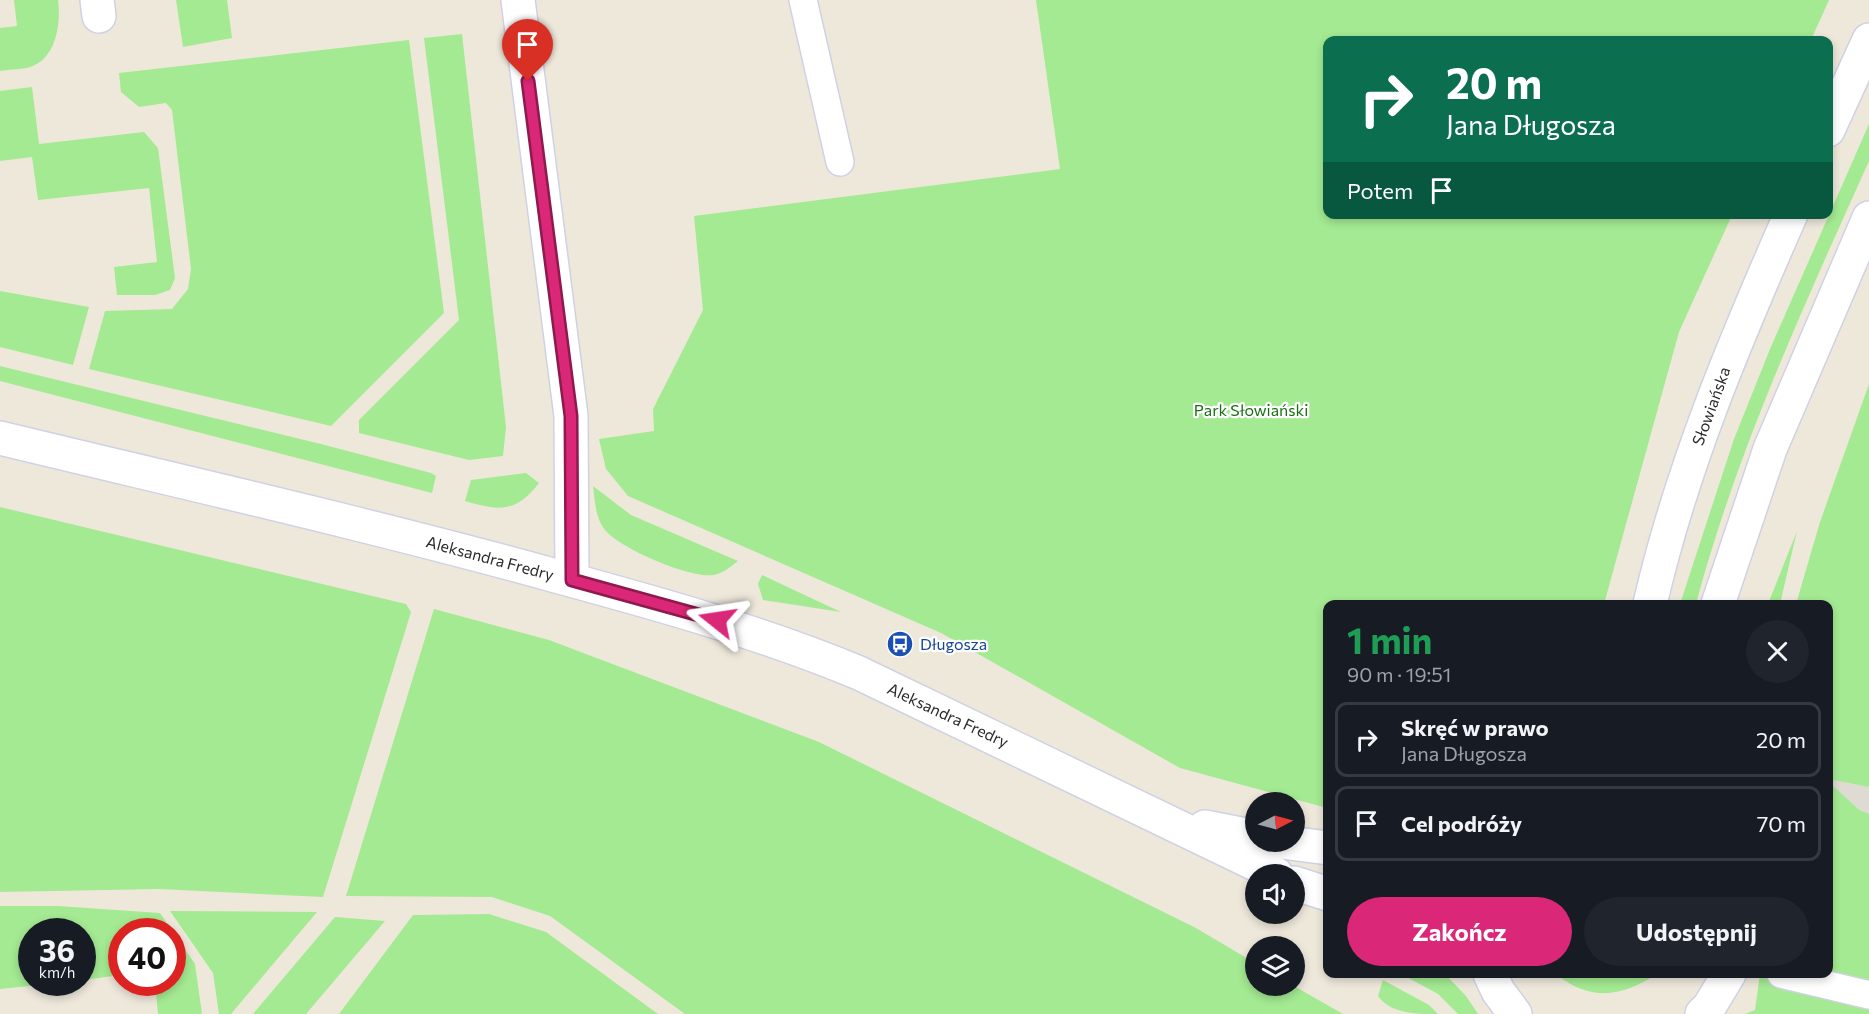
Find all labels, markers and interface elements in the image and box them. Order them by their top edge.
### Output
pin [502,19,553,81]
icon: arrive [511,28,544,61]
text: 20 m [1446,56,1542,108]
icon: right [1347,60,1425,138]
text: Jana Długosza [1446,108,1616,141]
icon: arrive [1425,174,1458,207]
text: Potem [1347,177,1413,204]
street label: Słowiańska [1688,364,1734,448]
park label: Park Słowiański [1194,400,1308,419]
street label: Aleksandra Fredry [424,531,556,584]
position arrow [685,588,749,652]
text: 1 min [1347,617,1432,661]
button: close [1746,620,1809,683]
bus stop icon: Długosza [885,629,915,659]
place label: Długosza [920,634,987,653]
text: 90 m · 19:51 [1347,662,1451,686]
street label: Aleksandra Fredry [885,678,1012,751]
text: Skręć w prawo [1401,714,1549,741]
icon: right [1350,723,1383,756]
text: 20 m [1756,726,1806,753]
text: Jana Długosza [1401,741,1527,765]
north arrow [1245,792,1305,852]
map controls [1245,792,1305,996]
icon: arrive [1350,807,1383,840]
text: Cel podróży [1401,810,1522,837]
text: 70 m [1757,810,1806,837]
button: sound [1245,864,1305,924]
button: Zakończ [1347,897,1572,966]
button: Udostępnij [1584,897,1809,966]
speed limit sign: 40 [108,918,186,996]
text: 36 [39,931,75,968]
button: layers [1245,936,1305,996]
text: km/h [39,963,75,981]

